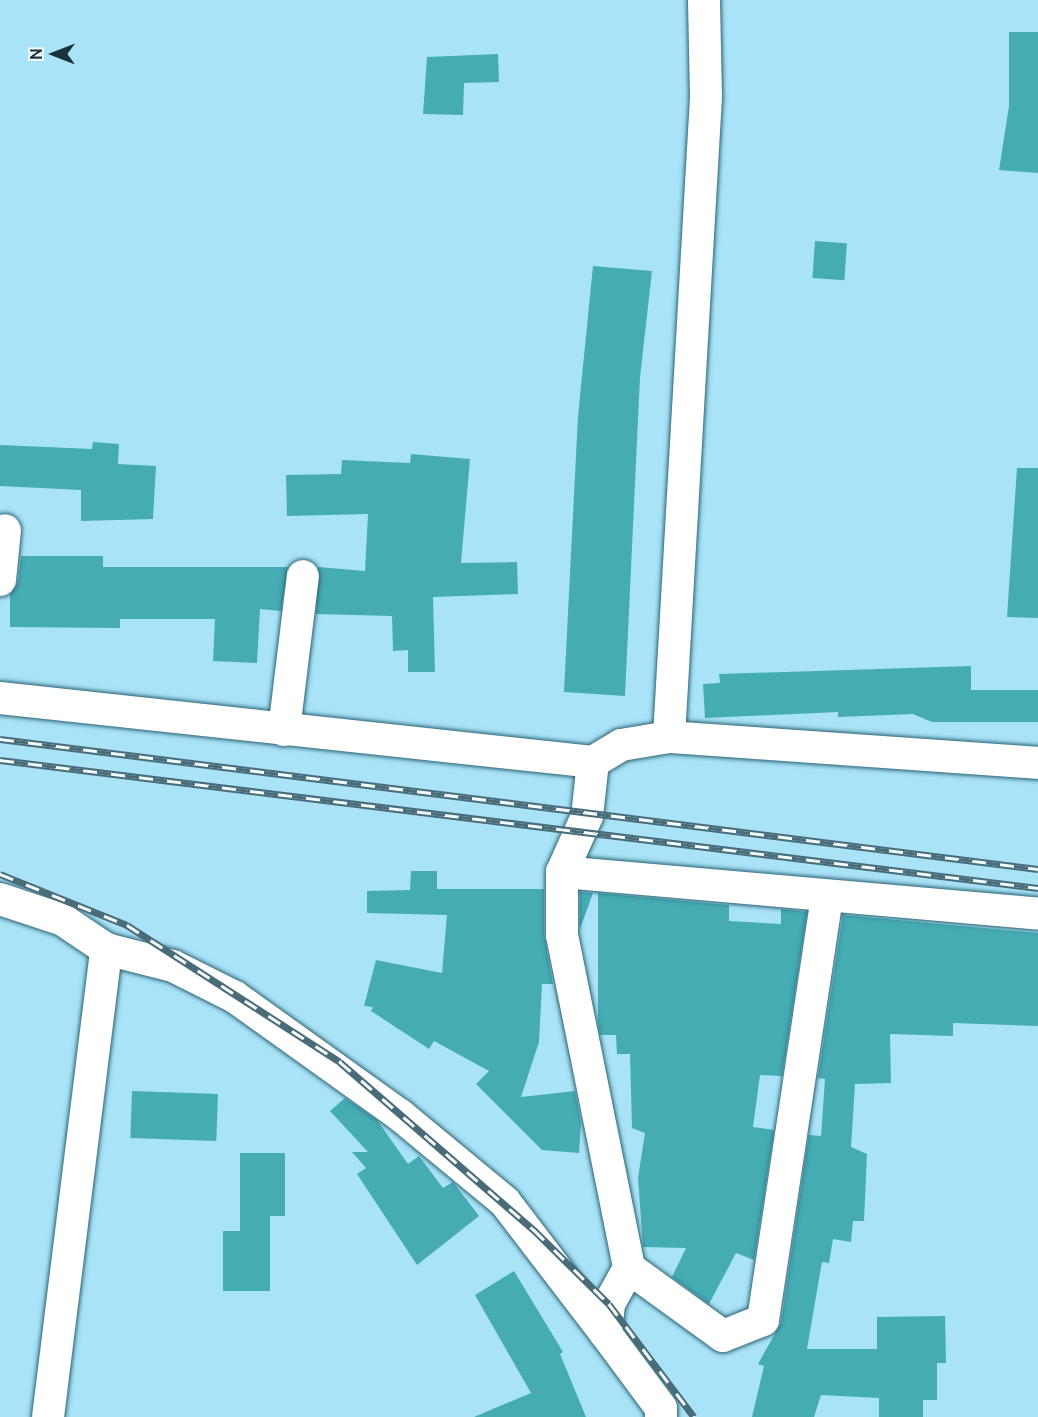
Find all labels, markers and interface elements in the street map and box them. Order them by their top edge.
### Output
north arrow [24,24,84,84]
text: N [27,48,45,60]

